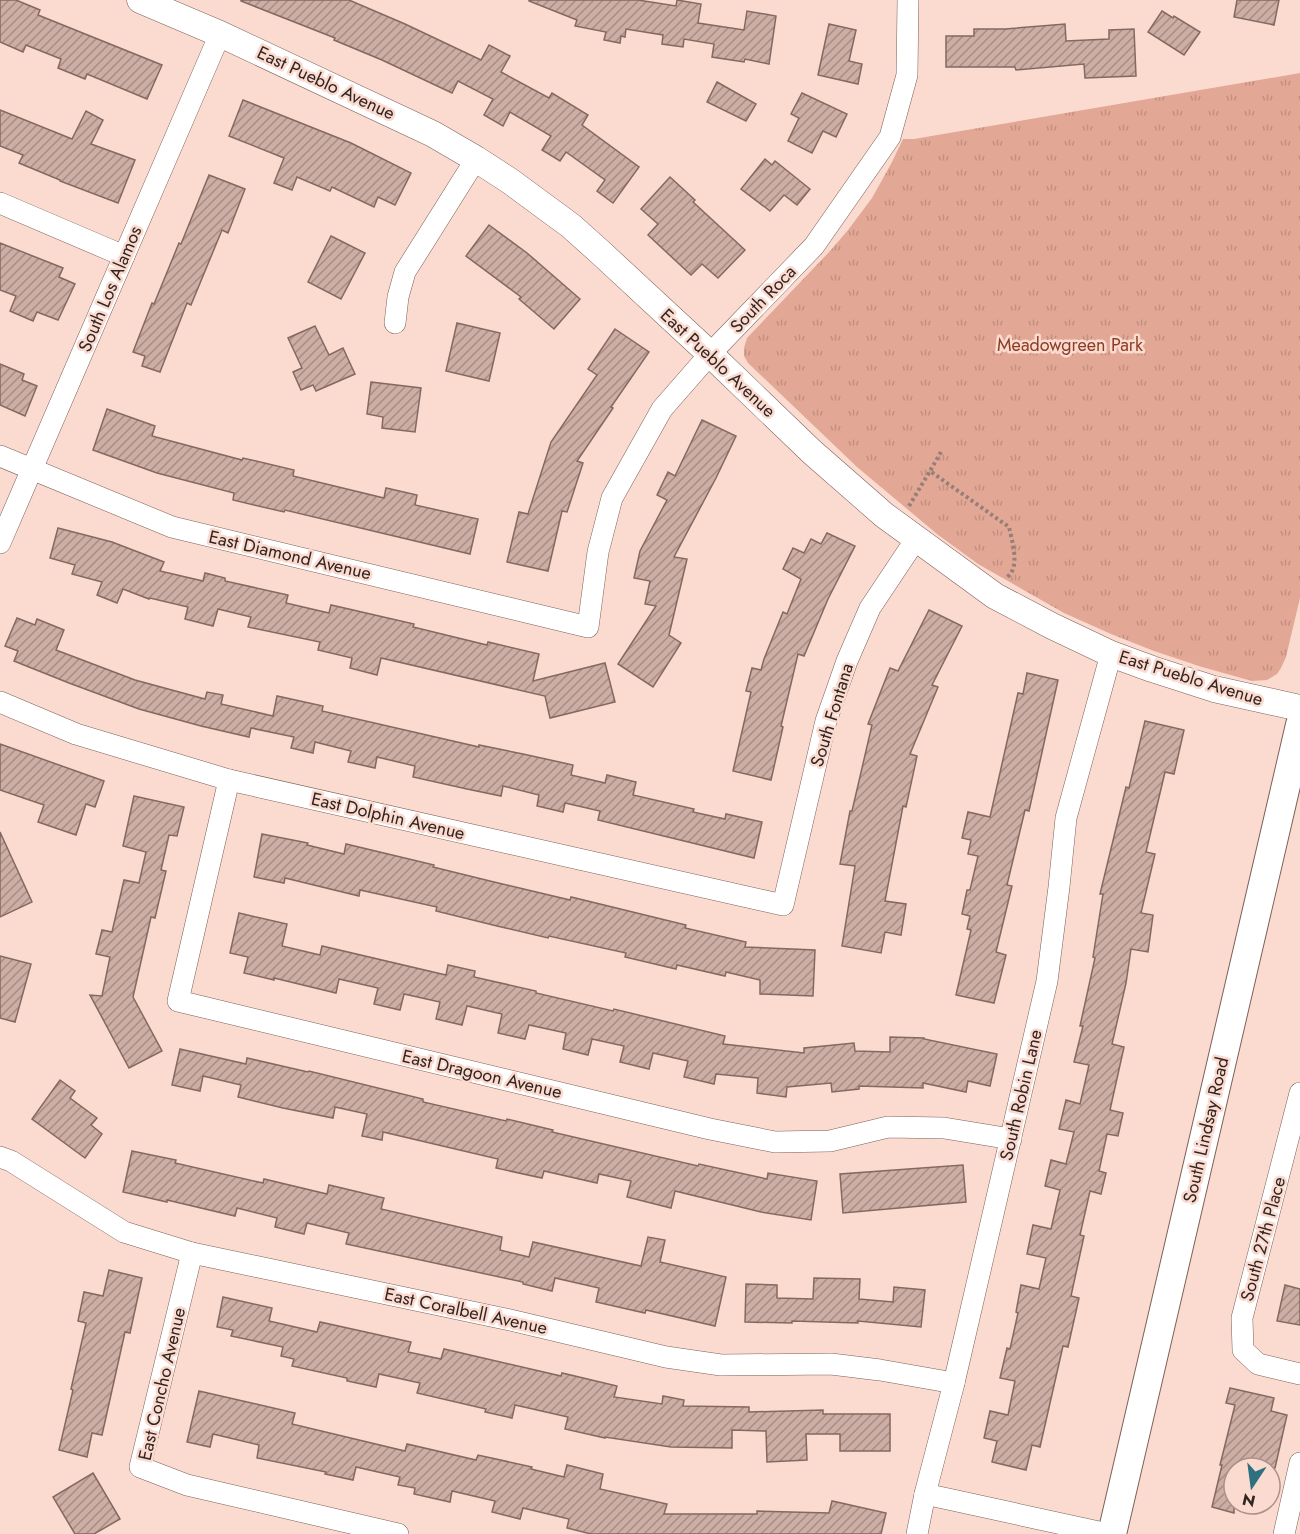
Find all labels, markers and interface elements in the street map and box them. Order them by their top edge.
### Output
street label: East Pueblo Avenue [253,40,399,126]
street label: South Los Alamos [72,222,148,356]
street label: South Roca [724,259,802,339]
street label: East Pueblo Avenue [654,303,782,423]
park label: Meadowgreen Park [997,332,1143,358]
street label: East Diamond Avenue [206,524,374,586]
street label: East Pueblo Avenue [1116,644,1266,712]
street label: South Fontana [804,660,860,770]
street label: East Dolphin Avenue [309,786,467,846]
street label: South Robin Lane [993,1027,1049,1163]
street label: East Dragoon Avenue [399,1043,565,1105]
street label: South Lindsay Road [1177,1055,1235,1205]
street label: South 27th Place [1234,1174,1292,1304]
street label: East Coralbell Avenue [382,1281,550,1341]
street label: East Concho Avenue [132,1305,192,1463]
north arrow [1222,1456,1282,1516]
text: N [1240,1487,1258,1513]

